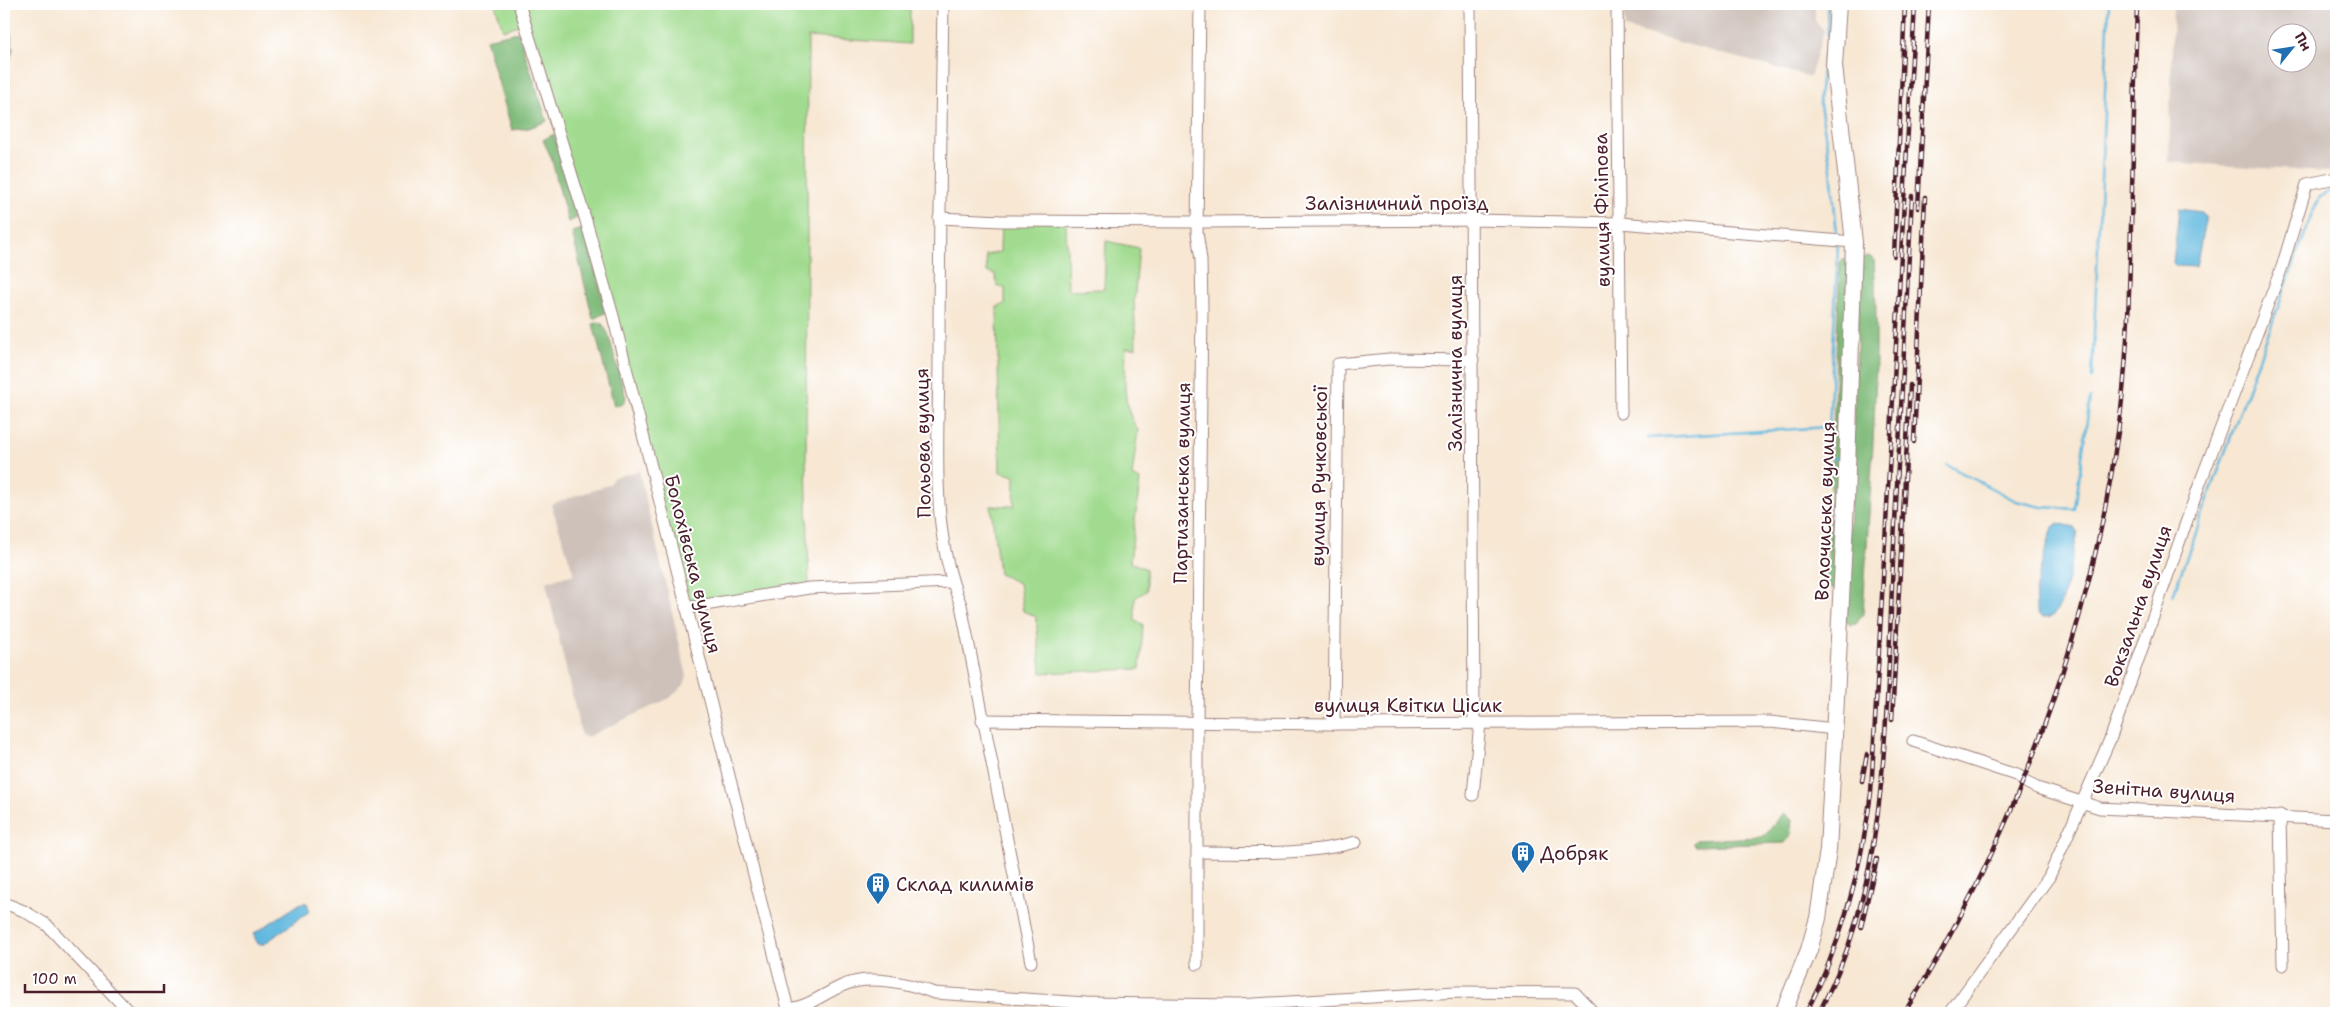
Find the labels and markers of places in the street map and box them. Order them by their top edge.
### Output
building icon: Добряк [1510,840,1536,874]
place label: Добряк [1540,841,1608,866]
building icon: Склад килимів [865,871,891,905]
place label: Склад килимів [896,872,1034,897]

